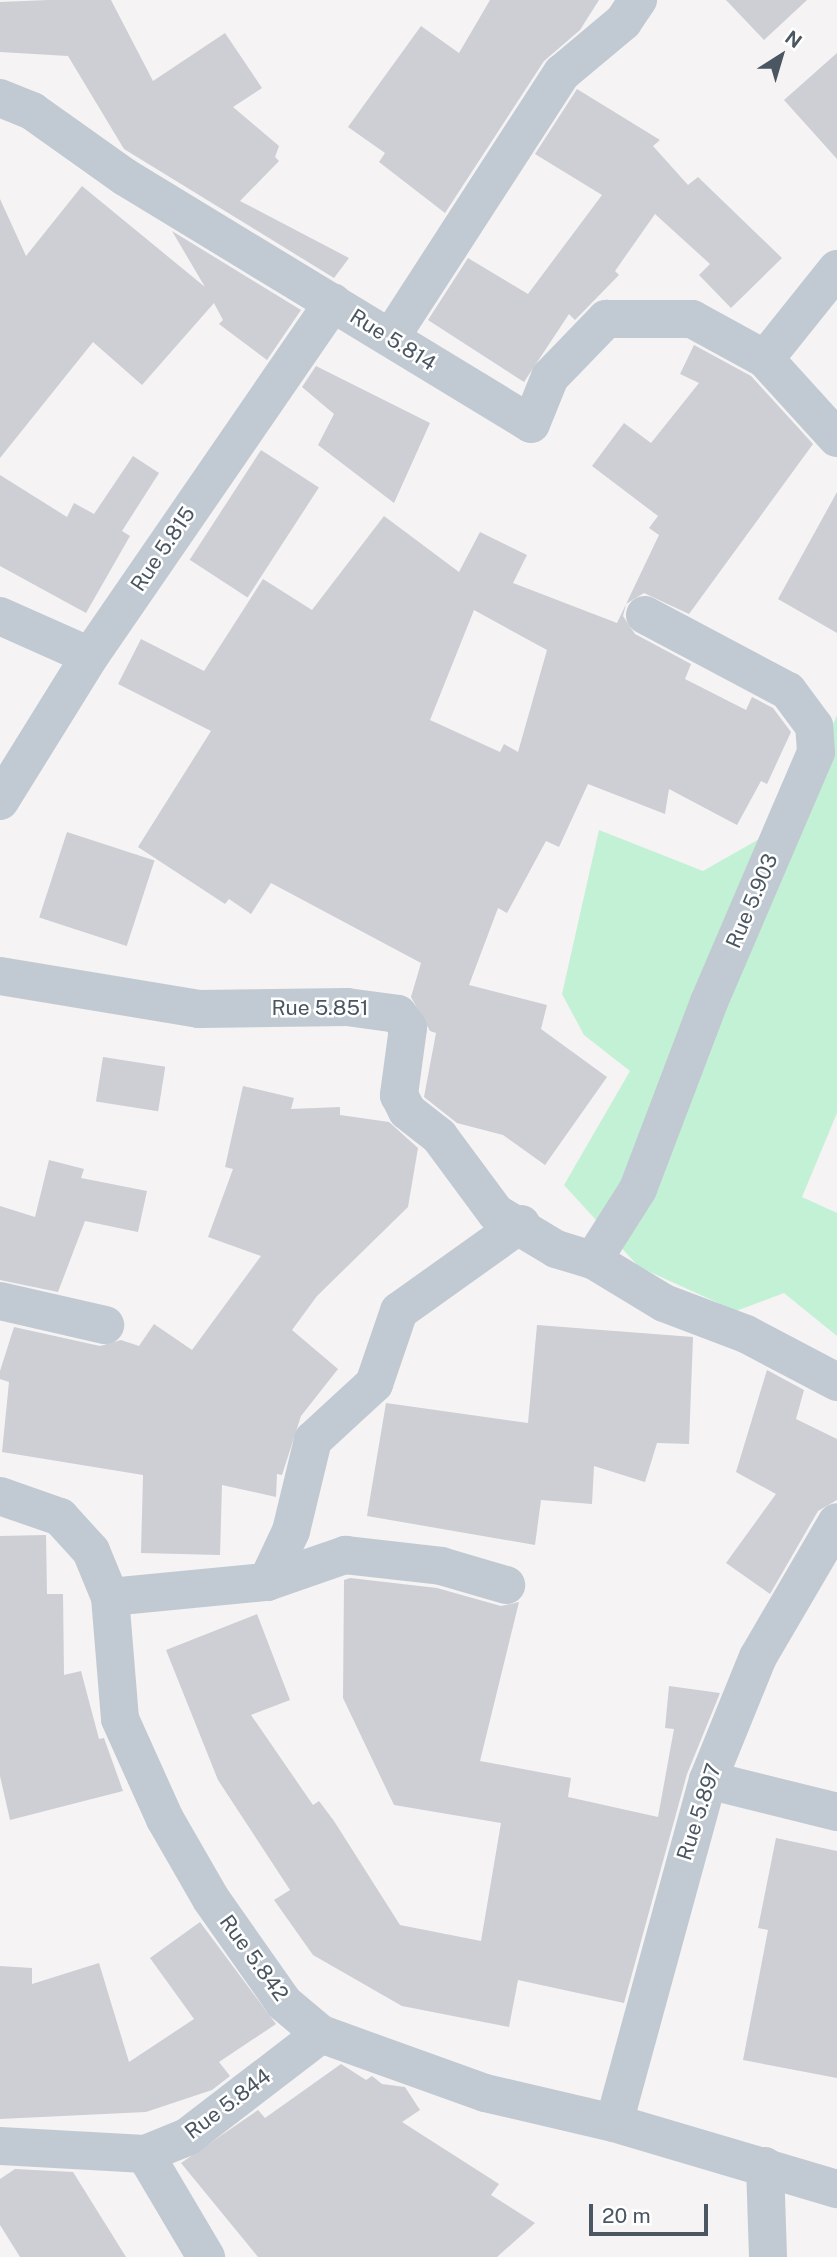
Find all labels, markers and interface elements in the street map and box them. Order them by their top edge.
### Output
north arrow [746,21,816,91]
text: N [781,26,806,52]
street label: Rue 5.814 [345,304,441,376]
street label: Rue 5.815 [125,502,201,596]
street label: Rue 5.903 [721,850,783,952]
street label: Rue 5.851 [272,995,368,1021]
street label: Rue 5.897 [672,1760,726,1864]
street label: Rue 5.842 [214,1910,294,2006]
street label: Rue 5.844 [180,2063,276,2145]
scale bar [592,2190,711,2234]
text: 20 m [602,2203,651,2228]

